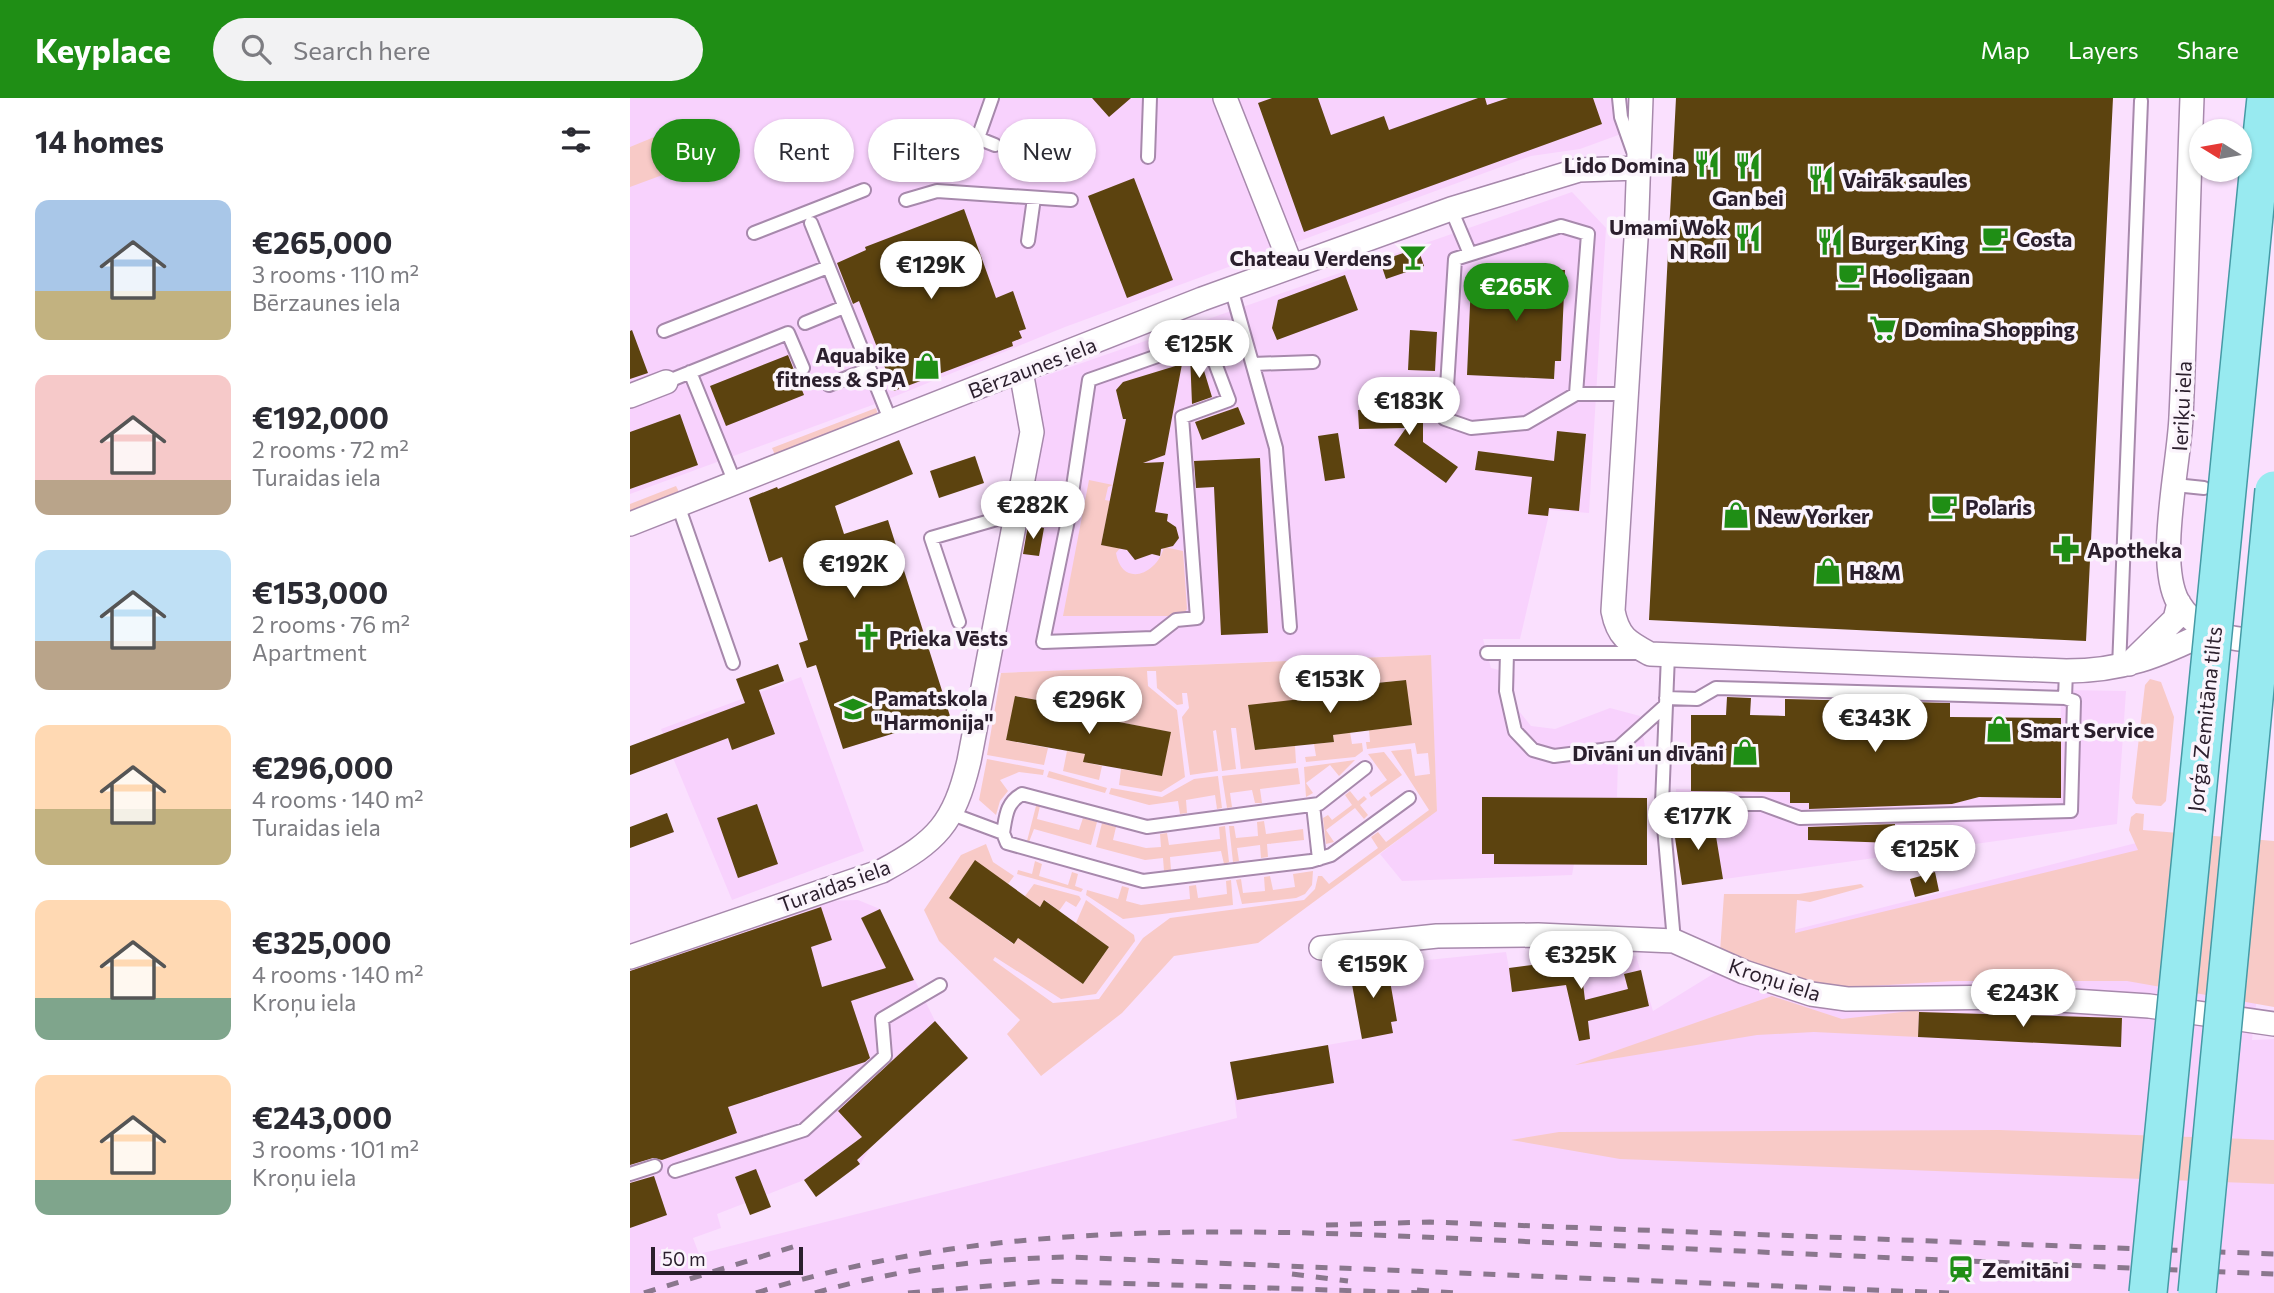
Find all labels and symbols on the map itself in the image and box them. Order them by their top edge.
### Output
north arrow [2189,119,2252,182]
restaurant icon: Lido Domina [1692,149,1722,179]
restaurant icon: Gan bei [1733,151,1763,181]
place label: Lido Domina [1564,152,1686,177]
restaurant icon: Vairāk saules [1806,164,1836,194]
place label: Vairāk saules [1842,167,1968,192]
place label: Gan bei [1712,185,1784,210]
place label: Umami Wok N Roll [1609,214,1727,263]
restaurant icon: Umami Wok N Roll [1733,223,1763,253]
cafe icon: Costa [1980,223,2010,253]
place label: Costa [2016,226,2072,251]
restaurant icon: Burger King [1815,227,1845,257]
place label: Burger King [1851,230,1965,255]
pin: €129K [882,242,980,301]
bar icon: Chateau Verdens [1398,242,1428,272]
place label: Chateau Verdens [1229,245,1392,270]
cafe icon: Hooligaan [1836,260,1866,290]
place label: Hooligaan [1872,263,1970,288]
pin: €265K [1467,264,1565,323]
supermarket icon: Domina Shopping [1868,313,1898,343]
place label: Domina Shopping [1904,316,2076,341]
pin: €125K [1150,320,1248,380]
street label: Bērzaunes iela [964,331,1100,403]
place label: Aquabike fitness & SPA [776,342,906,391]
shop icon: Aquabike fitness & SPA [912,351,942,381]
street label: Ieriķu iela [2166,360,2198,452]
pin: €183K [1360,378,1458,437]
pin: €282K [984,482,1082,541]
cafe icon: Polaris [1929,491,1959,521]
place label: Polaris [1965,494,2032,519]
shop icon: New Yorker [1721,500,1751,530]
place label: New Yorker [1757,503,1870,528]
pharmacy icon: Apotheka [2051,534,2081,564]
place label: Apotheka [2087,537,2182,562]
pin: €192K [805,540,903,600]
shop icon: H&M [1813,556,1843,586]
place label: H&M [1849,559,1901,584]
church icon: Prieka Vēsts [853,622,883,652]
place label: Prieka Vēsts [889,625,1008,650]
street label: Jorģa Zemitāna tilts [2182,625,2226,813]
pin: €153K [1281,656,1379,715]
pin: €296K [1040,676,1138,736]
place label: Pamatskola "Harmonija" [874,685,994,734]
school or university icon: Pamatskola "Harmonija" [838,694,868,724]
pin: €343K [1826,694,1924,754]
shop icon: Smart Service [1984,714,2014,744]
place label: Smart Service [2020,717,2154,742]
shop icon: Dīvāni un dīvāni [1730,737,1760,767]
place label: Dīvāni un dīvāni [1572,740,1724,765]
pin: €177K [1649,792,1747,852]
pin: €125K [1876,826,1974,885]
street label: Turaidas iela [775,853,893,917]
pin: €325K [1532,932,1630,991]
pin: €159K [1324,940,1422,1000]
street label: Kroņu iela [1725,952,1824,1008]
pin: €243K [1974,970,2072,1029]
scale bar [651,1244,803,1276]
station icon: Zemitāni [1946,1254,1976,1284]
place label: Zemitāni [1982,1257,2069,1282]

